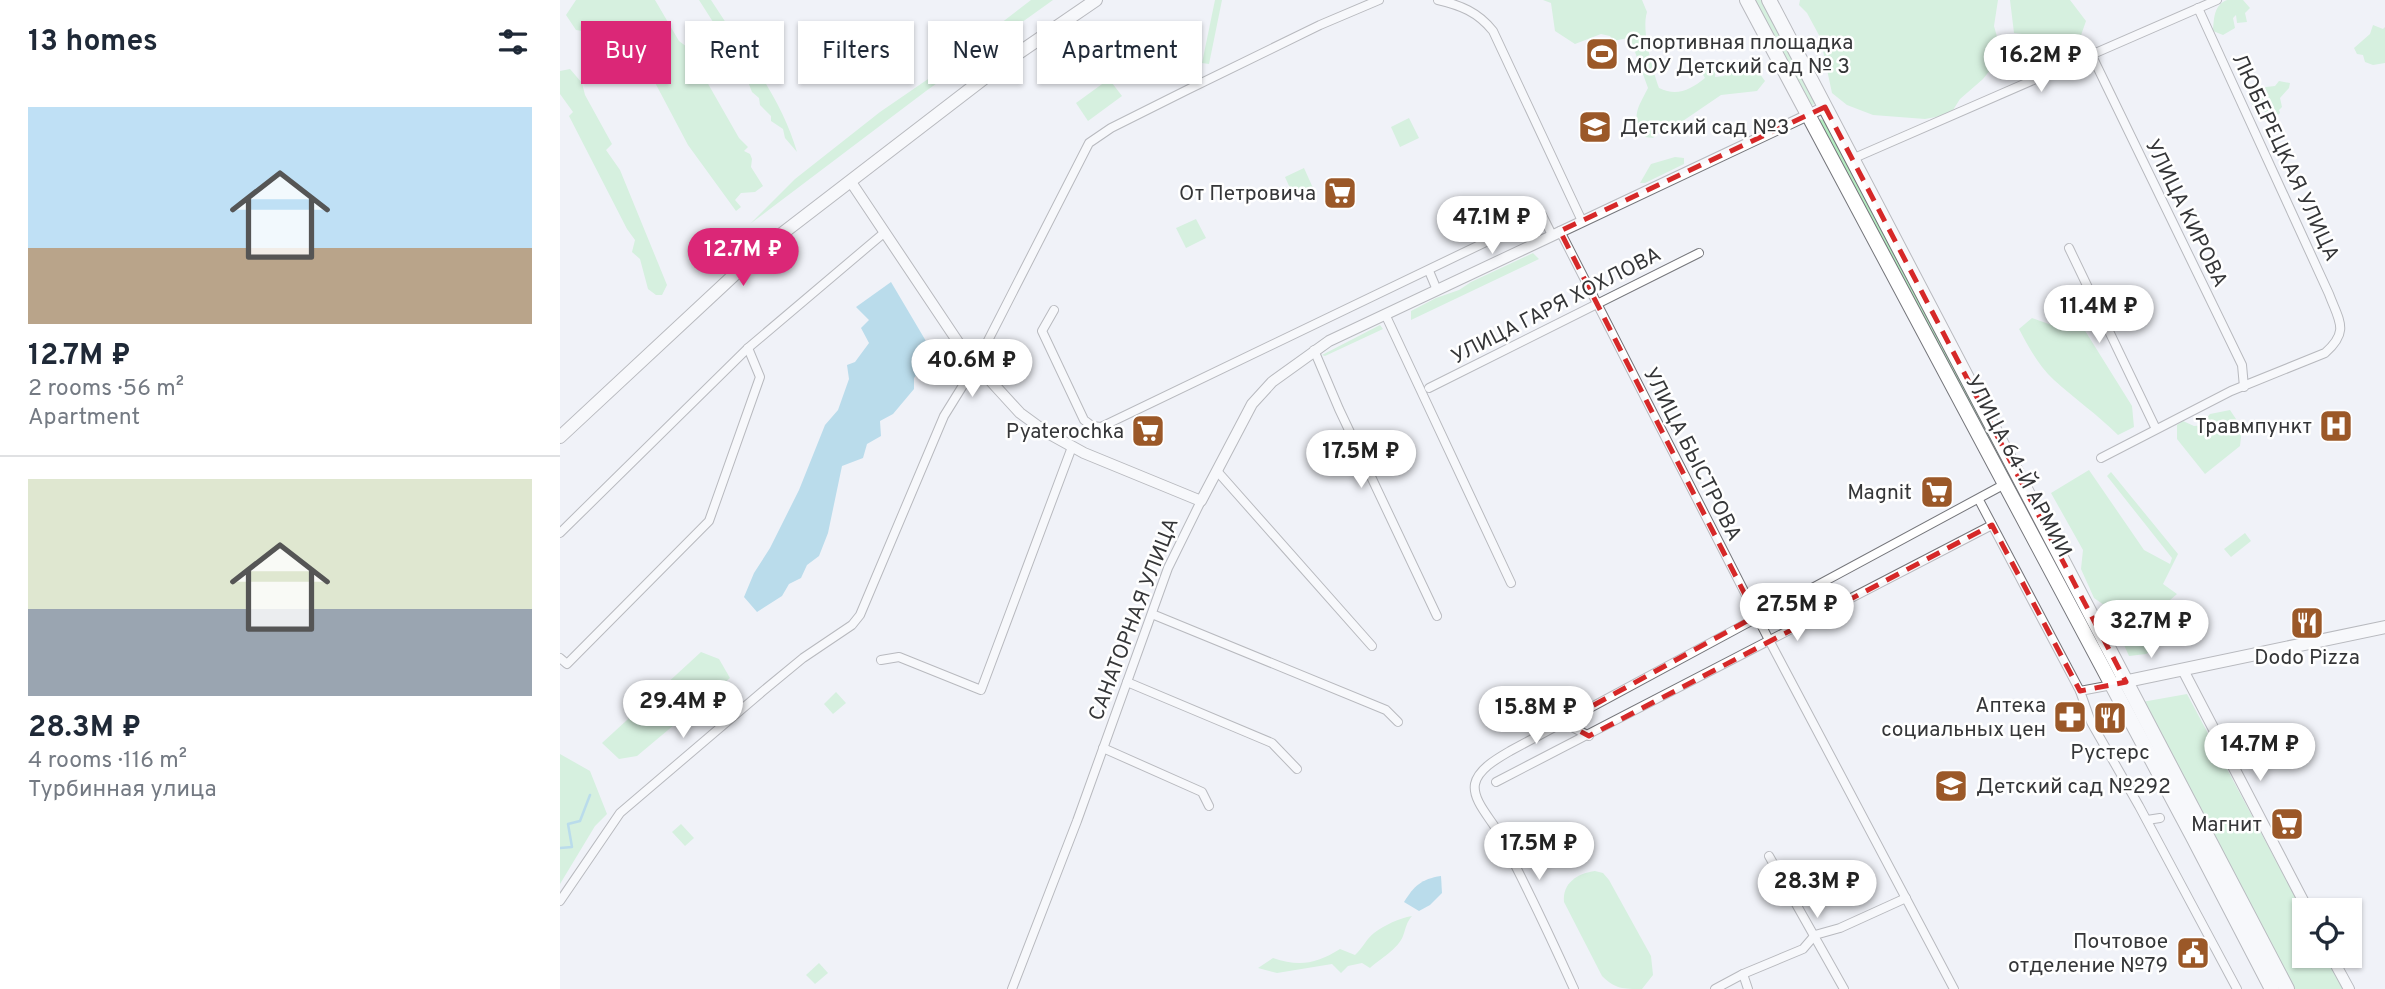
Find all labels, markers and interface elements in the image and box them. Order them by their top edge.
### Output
chip: Buy [581,21,671,84]
chip: Rent [685,21,784,84]
chip: Filters [798,21,914,84]
chip: New [928,21,1023,84]
chip: Apartment [1037,21,1202,84]
icon: filters [494,23,532,61]
text: 13 homes [28,24,158,61]
place label: Спортивная площадка МОУ Детский сад № 3 [1626,30,1853,81]
pin: 16.2M ₽ [1976,34,2106,94]
sports icon: Спортивная площадка МОУ Детский сад № 3 [1583,35,1621,73]
text: 16.2M ₽ [2000,42,2082,71]
street label: ЛЮБЕРЕЦКАЯ УЛИЦА [2225,50,2345,266]
school or university icon: Детский сад №3 [1576,108,1614,146]
place label: Детский сад №3 [1620,115,1789,142]
street label: УЛИЦА КИРОВА [2138,135,2233,292]
icon: home [217,152,343,278]
supermarket icon: От Петровича [1321,174,1359,212]
place label: От Петровича [1179,181,1316,208]
pin: 47.1M ₽ [1427,196,1557,256]
text: 47.1M ₽ [1453,204,1531,233]
pin: 12.7M ₽ [678,229,808,288]
text: 12.7M ₽ [704,236,782,265]
street label: УЛИЦА ГАРЯ ХОХЛОВА [1447,242,1666,371]
pin: 11.4M ₽ [2034,286,2164,345]
text: 11.4M ₽ [2060,293,2138,322]
text: 12.7M ₽ [28,338,131,375]
pin: 40.6M ₽ [907,340,1037,399]
text: 40.6M ₽ [927,347,1017,376]
street label: УЛИЦА БЫСТРОВА [1636,363,1747,546]
street label: УЛИЦА 64-Й АРМИИ [1958,370,2078,563]
text: 2 rooms · 56 m² [28,375,184,404]
text: Apartment [28,404,140,433]
hospital icon: Травмпункт [2317,407,2355,445]
supermarket icon: Pyaterochka [1129,412,1167,450]
place label: Травмпункт [2195,414,2312,441]
place label: Pyaterochka [1006,419,1124,446]
pin: 17.5M ₽ [1296,430,1426,490]
text: 17.5M ₽ [1322,438,1400,467]
supermarket icon: Magnit [1918,473,1956,511]
place label: Magnit [1847,480,1912,507]
street label: САНАТОРНАЯ УЛИЦА [1083,514,1186,725]
icon: home [217,524,343,650]
pin: 27.5M ₽ [1732,584,1862,643]
text: 27.5M ₽ [1756,591,1838,620]
pin: 32.7M ₽ [2086,600,2216,660]
restaurant icon: Dodo Pizza [2288,604,2326,642]
text: 32.7M ₽ [2110,608,2192,637]
place label: Dodo Pizza [2254,645,2360,672]
pin: 29.4M ₽ [618,680,748,740]
pin: 15.8M ₽ [1471,686,1601,746]
text: 29.4M ₽ [639,688,727,717]
place label: Аптека социальных цен [1881,693,2046,744]
text: 15.8M ₽ [1495,694,1577,723]
pharmacy icon: Аптека социальных цен [2051,698,2089,736]
restaurant icon: Рустерс [2091,699,2129,737]
text: 28.3M ₽ [28,710,141,747]
pin: 14.7M ₽ [2195,724,2325,783]
text: 14.7M ₽ [2220,731,2300,760]
place label: Рустерс [2070,740,2150,767]
text: 4 rooms · 116 m² [28,747,187,776]
school or university icon: Детский сад №292 [1932,767,1970,805]
place label: Детский сад №292 [1976,774,2171,801]
text: Турбинная улица [28,776,217,805]
supermarket icon: Магнит [2268,805,2306,843]
place label: Магнит [2191,812,2262,839]
pin: 17.5M ₽ [1474,822,1604,882]
text: 17.5M ₽ [1500,830,1578,859]
pin: 28.3M ₽ [1752,860,1882,920]
text: 28.3M ₽ [1774,868,1860,897]
map controls [2292,898,2362,968]
button: locate [2292,898,2362,968]
place label: Почтовое отделение №79 [2008,929,2168,980]
public building icon: Почтовое отделение №79 [2174,934,2212,972]

